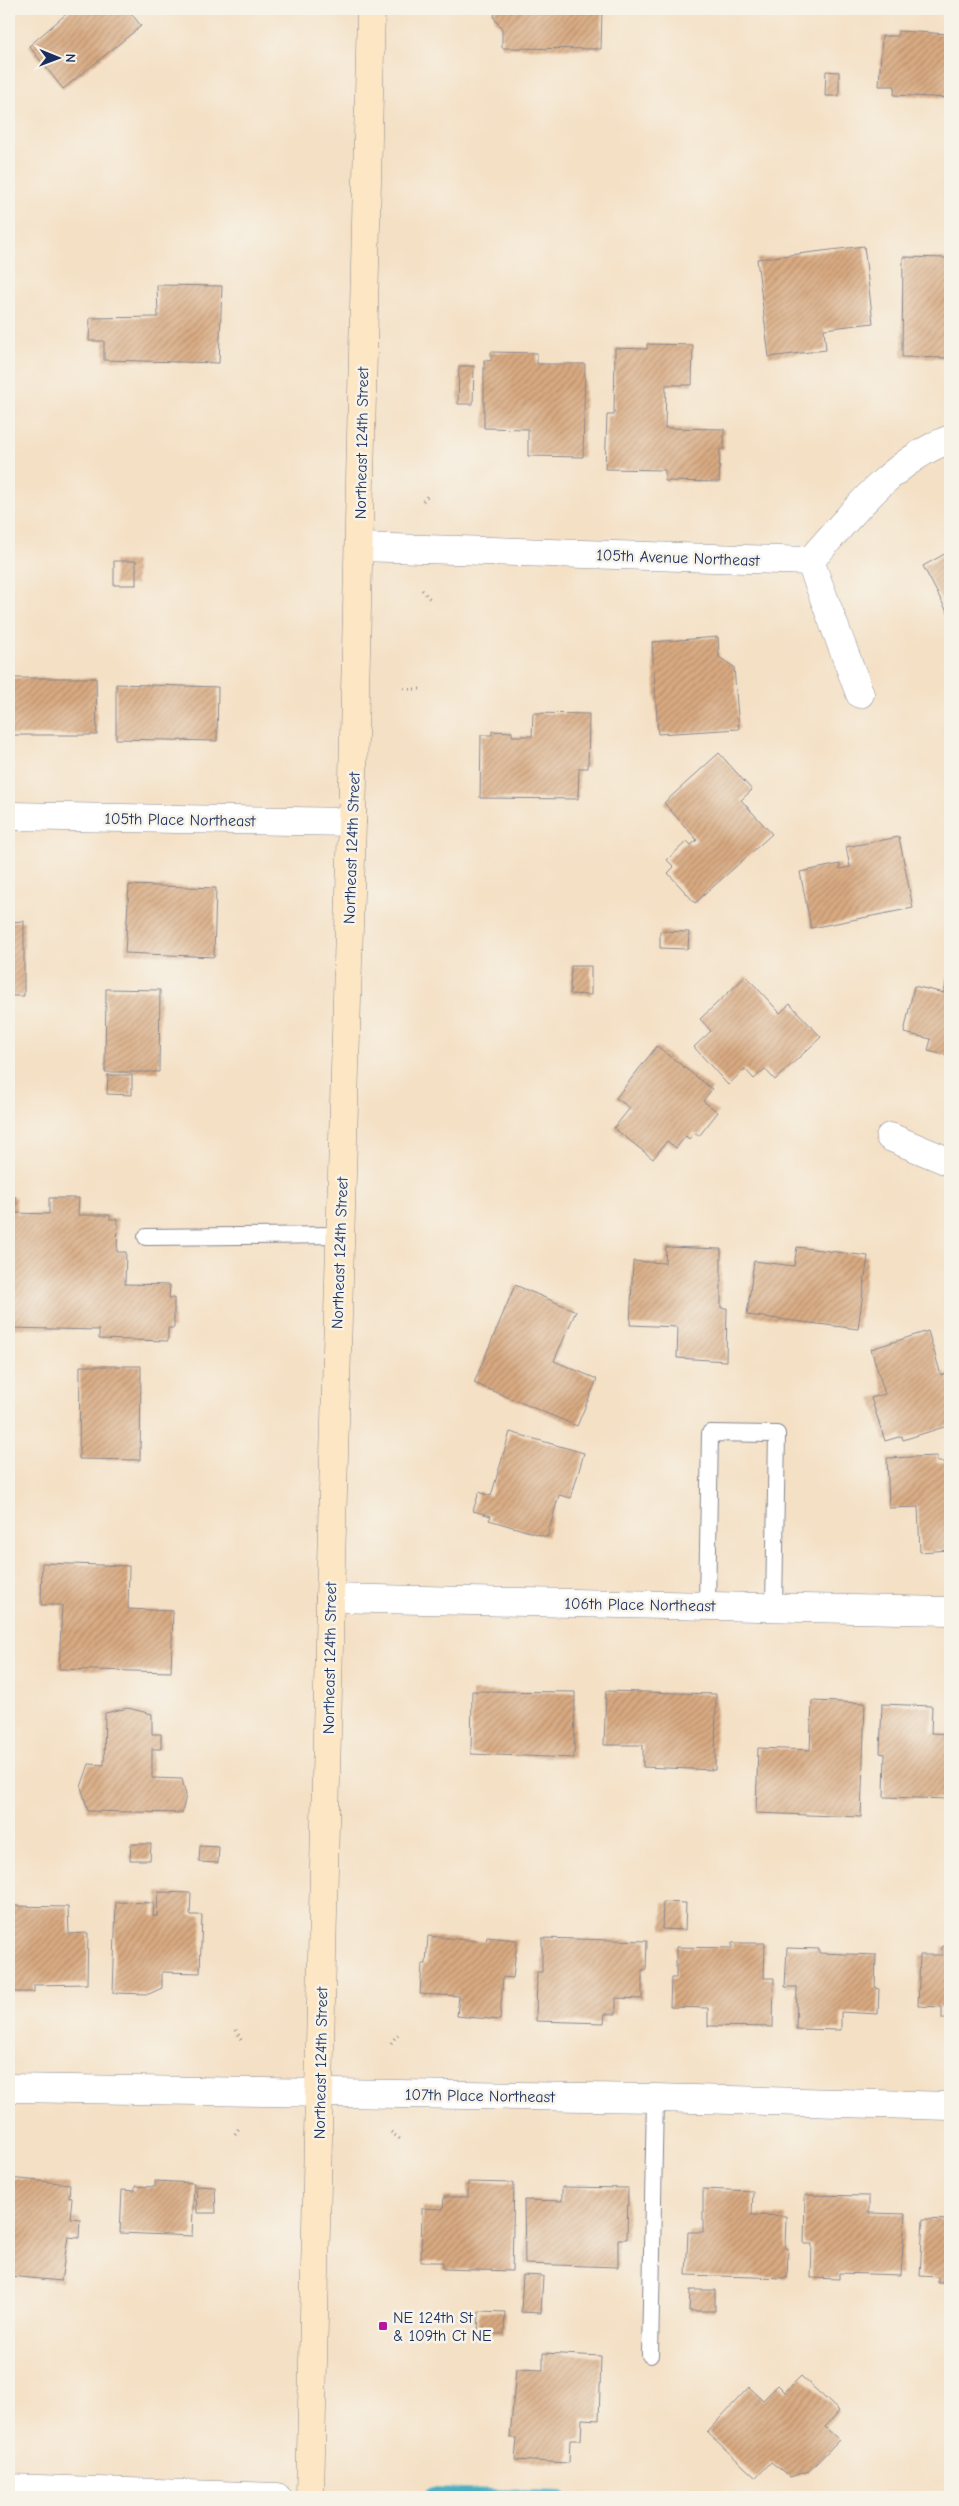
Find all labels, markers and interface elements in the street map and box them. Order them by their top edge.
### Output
north arrow [32,32,82,82]
text: N [62,54,79,63]
street label: Northeast 124th Street [352,366,372,519]
street label: 105th Avenue Northeast [596,546,760,570]
street label: Northeast 124th Street [340,771,364,924]
street label: 105th Place Northeast [104,810,256,830]
street label: Northeast 124th Street [328,1176,352,1329]
street label: Northeast 124th Street [320,1581,340,1734]
street label: 106th Place Northeast [564,1595,716,1615]
street label: Northeast 124th Street [311,1986,331,2139]
street label: 107th Place Northeast [405,2086,556,2106]
place label: NE 124th St & 109th Ct NE [393,2309,492,2345]
marker: NE 124th St & 109th Ct NE [377,2320,389,2332]

